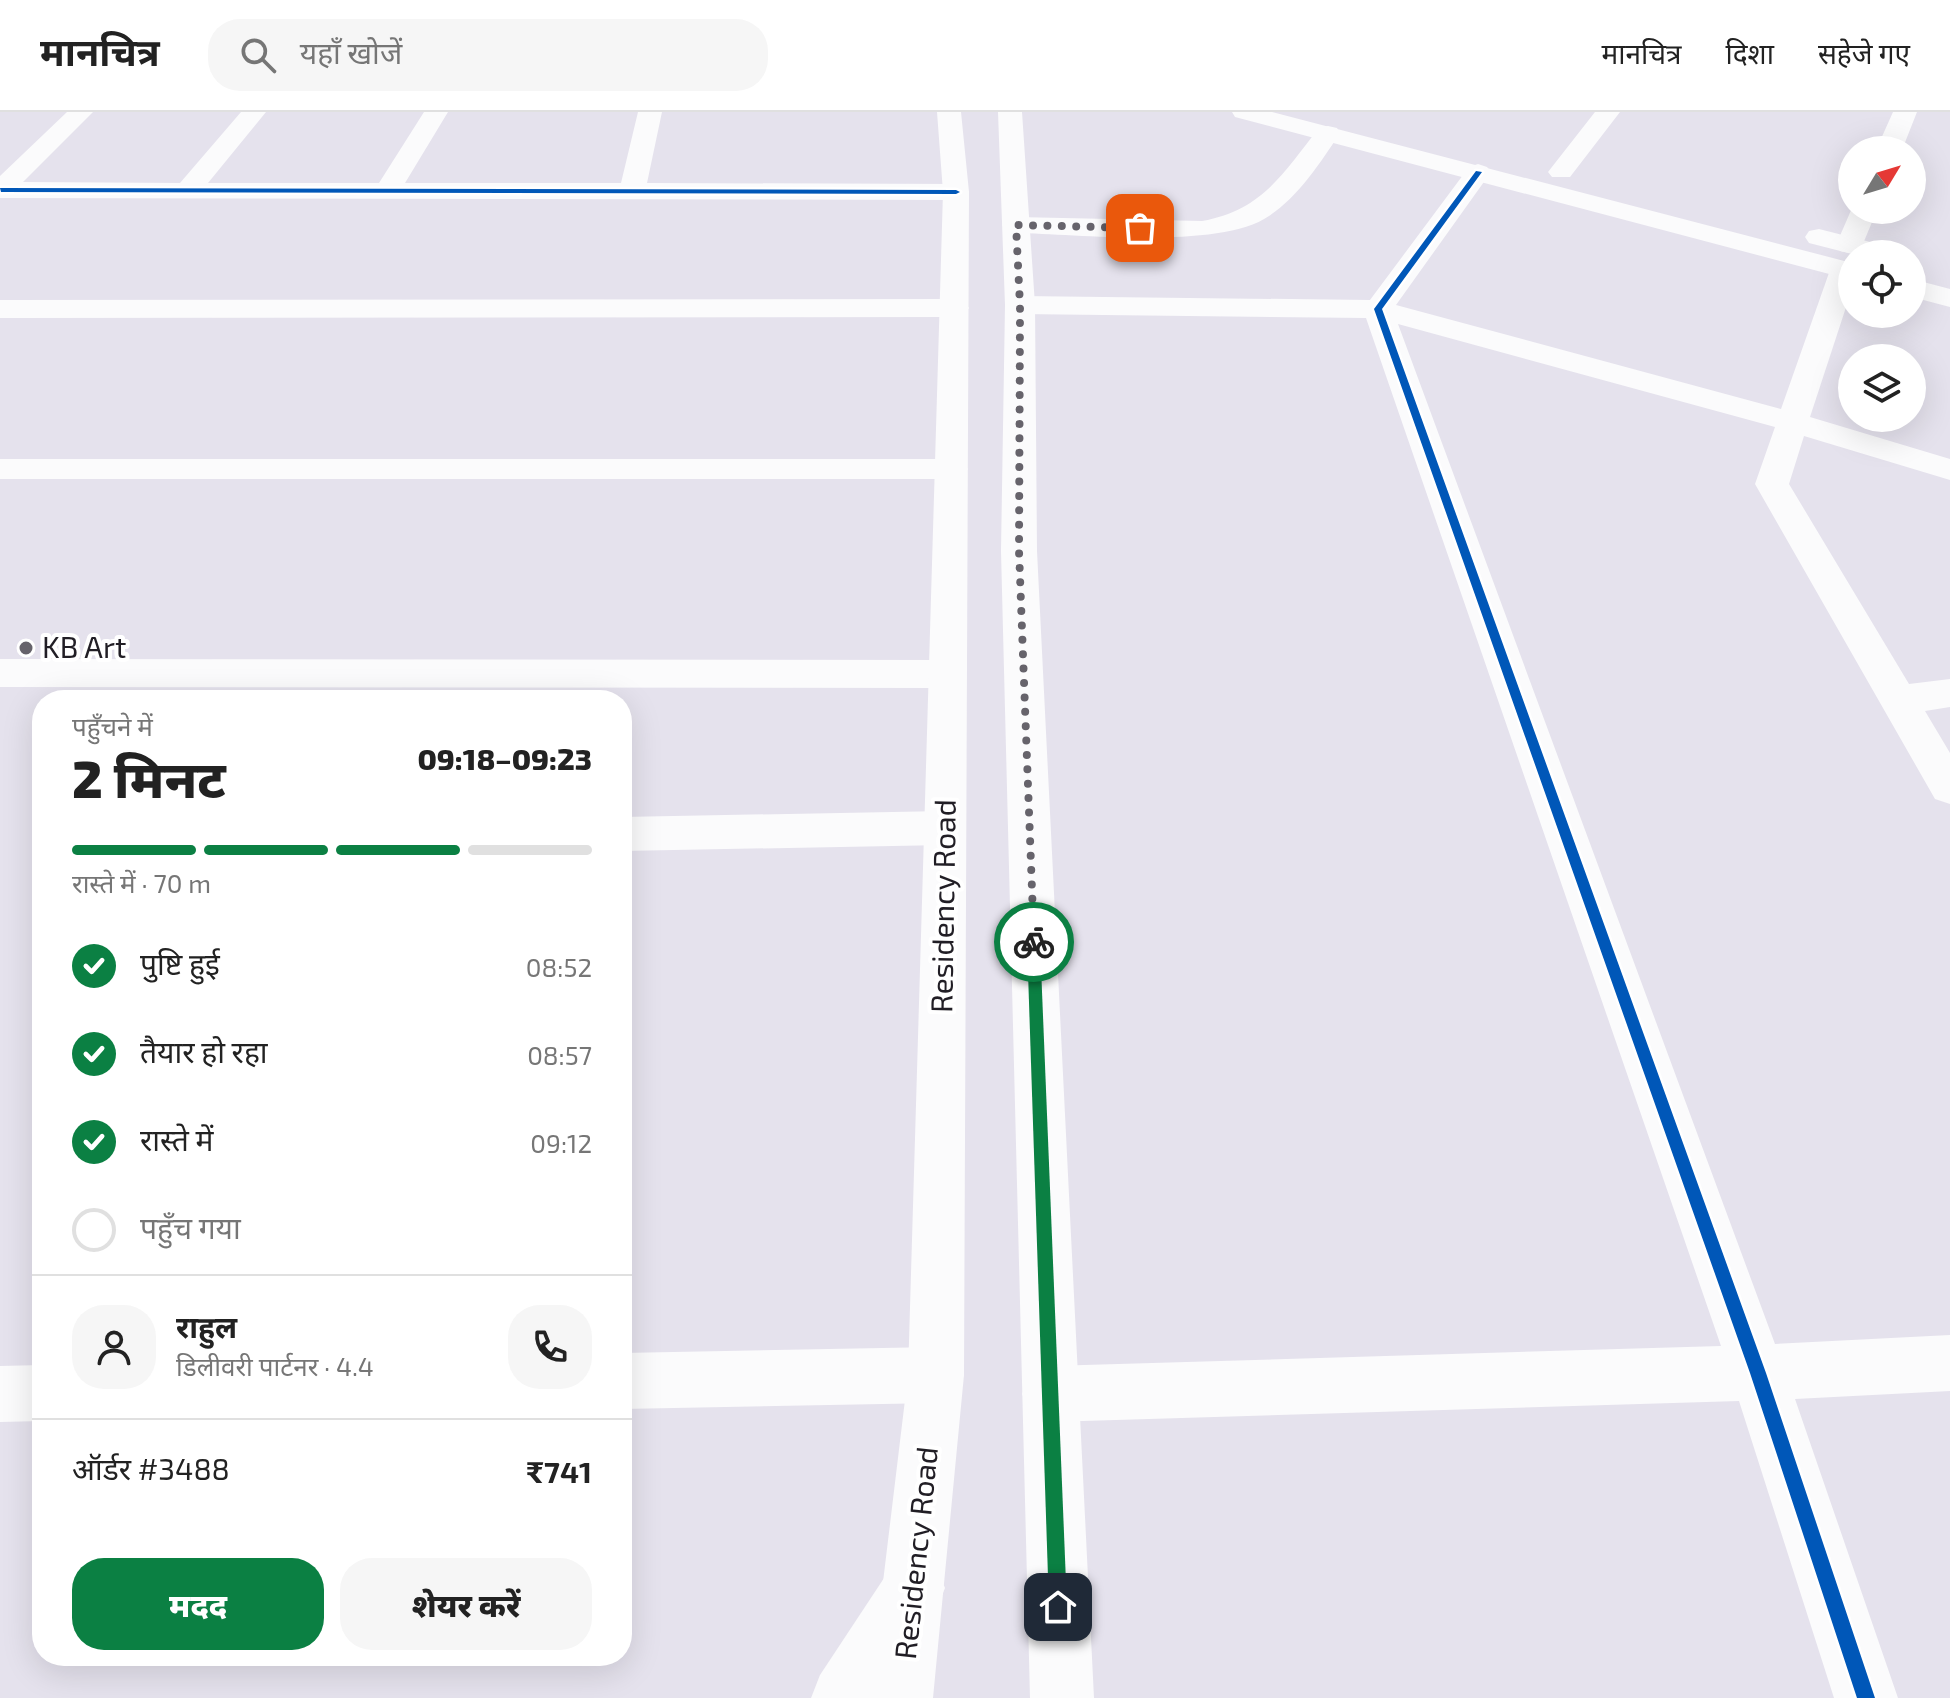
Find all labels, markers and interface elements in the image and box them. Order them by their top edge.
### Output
search box [208,19,768,91]
text: मानचित्र [40,28,160,74]
icon: search [236,33,280,77]
text: यहाँ खोजें [300,34,402,70]
text: मानचित्र [1601,36,1682,70]
text: दिशा [1726,36,1774,70]
text: सहेजे गए [1818,36,1910,70]
north arrow [1838,136,1926,224]
map controls [1838,136,1926,432]
pin [1106,194,1174,262]
icon: bag [1118,206,1162,250]
button: locate [1838,240,1926,328]
button: layers [1838,344,1926,432]
place label: KB Art [42,628,126,664]
marker: KB Art [17,639,35,657]
text: पहुँचने में [72,710,153,741]
text: 09:18–09:23 [417,740,592,776]
text: 2 मिनट [72,746,226,808]
street label: Residency Road [922,799,962,1013]
text: रास्ते में · 70 m [72,867,211,898]
courier [994,902,1074,982]
icon: bike [1012,920,1056,964]
icon: check [72,944,116,988]
text: पुष्टि हुई [140,945,220,981]
text: 08:52 [526,951,592,982]
icon: check [72,1032,116,1076]
text: तैयार हो रहा [140,1033,268,1069]
text: 08:57 [527,1039,592,1070]
icon: check [72,1120,116,1164]
text: रास्ते में [140,1121,213,1157]
text: 09:12 [530,1127,592,1158]
text: पहुँच गया [140,1209,241,1245]
button: person [72,1305,156,1389]
button: phone [508,1305,592,1389]
text: राहुल [176,1308,237,1344]
text: डिलीवरी पार्टनर · 4.4 [176,1350,374,1381]
street label: Residency Road [886,1445,944,1661]
text: ऑर्डर #3488 [72,1450,230,1486]
text: ₹741 [526,1453,592,1489]
button: मदद [72,1558,324,1650]
button: शेयर करें [340,1558,592,1650]
pin [1024,1573,1092,1641]
icon: home [1036,1585,1080,1629]

